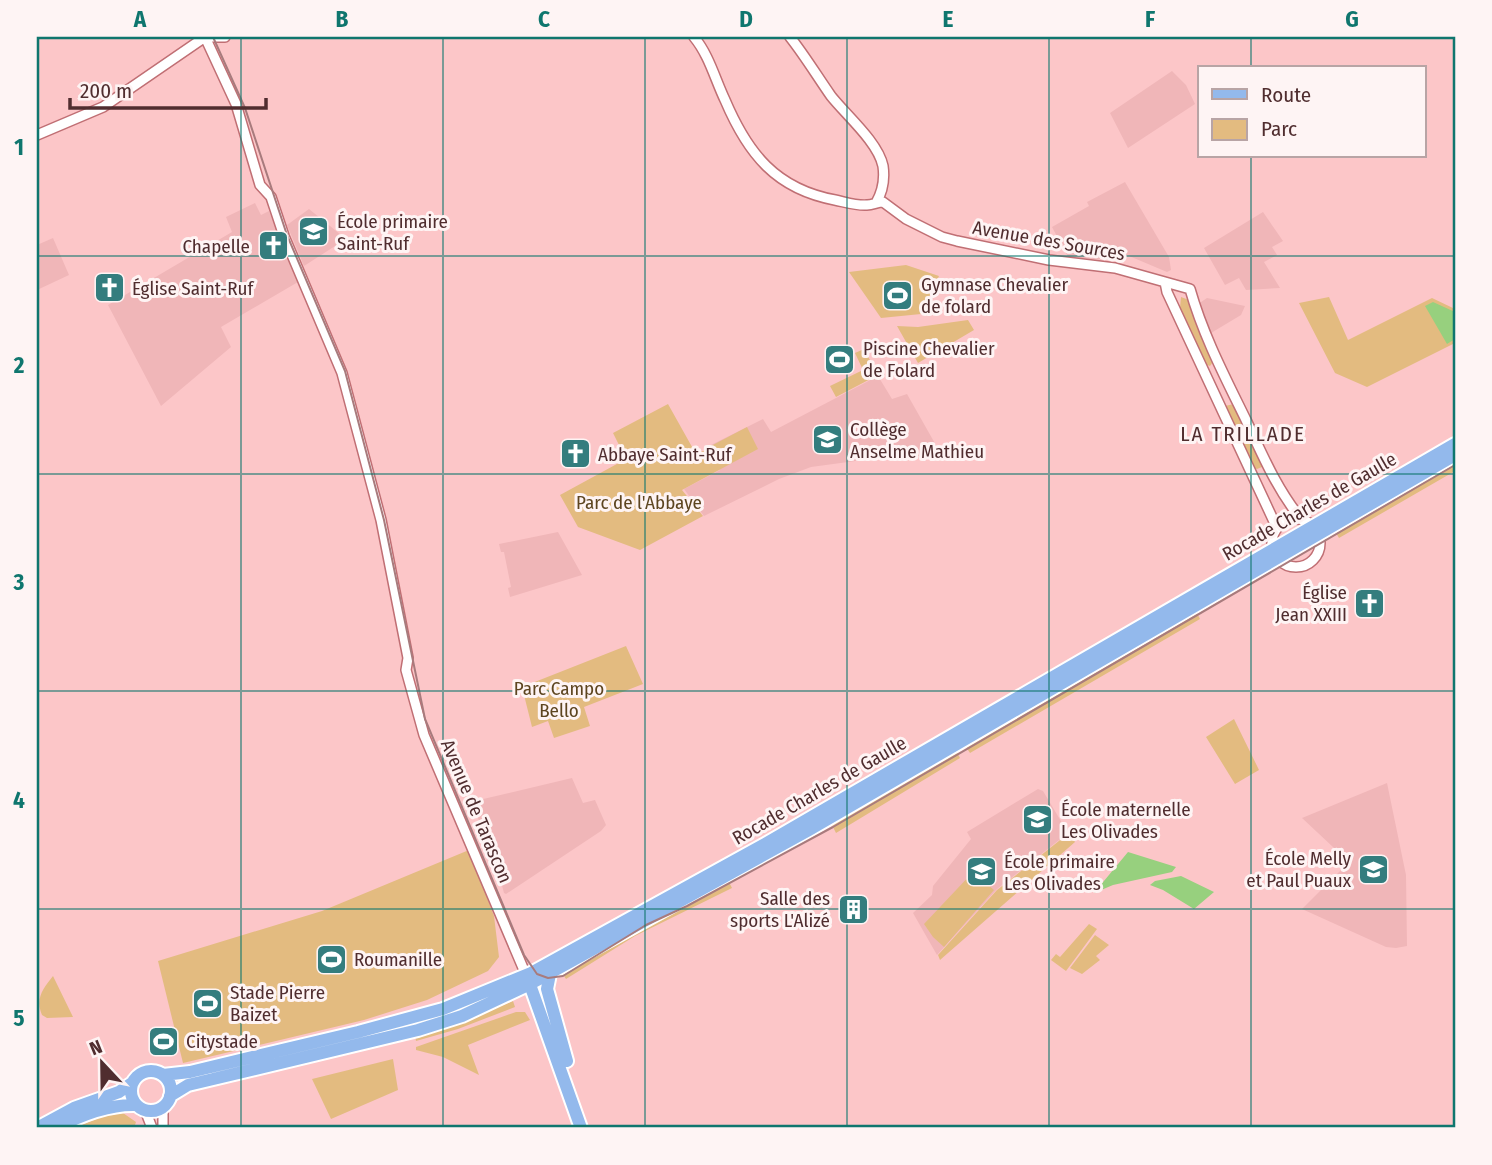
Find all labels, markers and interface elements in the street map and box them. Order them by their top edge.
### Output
text: A [133,5,147,33]
text: B [336,5,349,33]
text: C [538,5,550,33]
text: D [739,5,753,33]
text: E [943,5,954,33]
text: F [1145,5,1155,33]
text: G [1345,5,1359,33]
scale bar [70,66,266,110]
legend [1198,66,1426,158]
text: 200 m [80,78,132,104]
text: Route [1261,82,1311,108]
text: Parc [1261,116,1297,142]
text: 1 [14,133,24,161]
place label: École primaire Saint-Ruf [337,210,448,255]
school or university icon: École primaire Saint-Ruf [297,215,331,249]
street label: Avenue des Sources [971,216,1127,265]
church icon: Chapelle [256,229,290,263]
place label: Chapelle [182,235,250,258]
church icon: Église Saint-Ruf [92,271,126,305]
place label: Gymnase Chevalier de folard [921,273,1068,318]
place label: Église Saint-Ruf [132,277,255,300]
sports icon: Gymnase Chevalier de folard [881,278,915,312]
place label: Piscine Chevalier de Folard [863,337,995,382]
sports icon: Piscine Chevalier de Folard [823,342,857,376]
text: 2 [13,351,25,379]
place label: Collège Anselme Mathieu [850,418,984,463]
district label: LA TRILLADE [1180,421,1306,447]
school or university icon: Collège Anselme Mathieu [810,423,844,457]
church icon: Abbaye Saint-Ruf [558,437,592,471]
place label: Abbaye Saint-Ruf [598,443,733,466]
street label: Rocade Charles de Gaulle [1218,447,1400,566]
park label: Parc de l'Abbaye [576,491,702,514]
text: 3 [13,568,25,596]
place label: Église Jean XXIII [1275,581,1347,626]
church icon: Église Jean XXIII [1353,586,1387,620]
park label: Parc Campo Bello [514,677,604,722]
street label: Rocade Charles de Gaulle [728,731,910,850]
street label: Avenue de Tarascon [436,736,517,887]
text: 4 [13,786,25,814]
place label: École maternelle Les Olivades [1061,798,1191,843]
school or university icon: École maternelle Les Olivades [1021,803,1055,837]
place label: École Melly et Paul Puaux [1246,847,1352,892]
place label: École primaire Les Olivades [1004,850,1115,895]
school or university icon: École Melly et Paul Puaux [1357,852,1391,886]
school or university icon: École primaire Les Olivades [964,855,998,889]
place label: Salle des sports L'Alizé [730,887,830,932]
building icon: Salle des sports L'Alizé [836,892,870,926]
sports icon: Roumanille [314,942,348,976]
place label: Roumanille [354,948,442,971]
place label: Stade Pierre Baizet [230,981,325,1026]
sports icon: Stade Pierre Baizet [190,986,224,1020]
text: 5 [13,1004,25,1032]
sports icon: Citystade [146,1024,180,1058]
north arrow [66,1028,136,1098]
place label: Citystade [186,1030,258,1053]
text: N [86,1035,105,1060]

